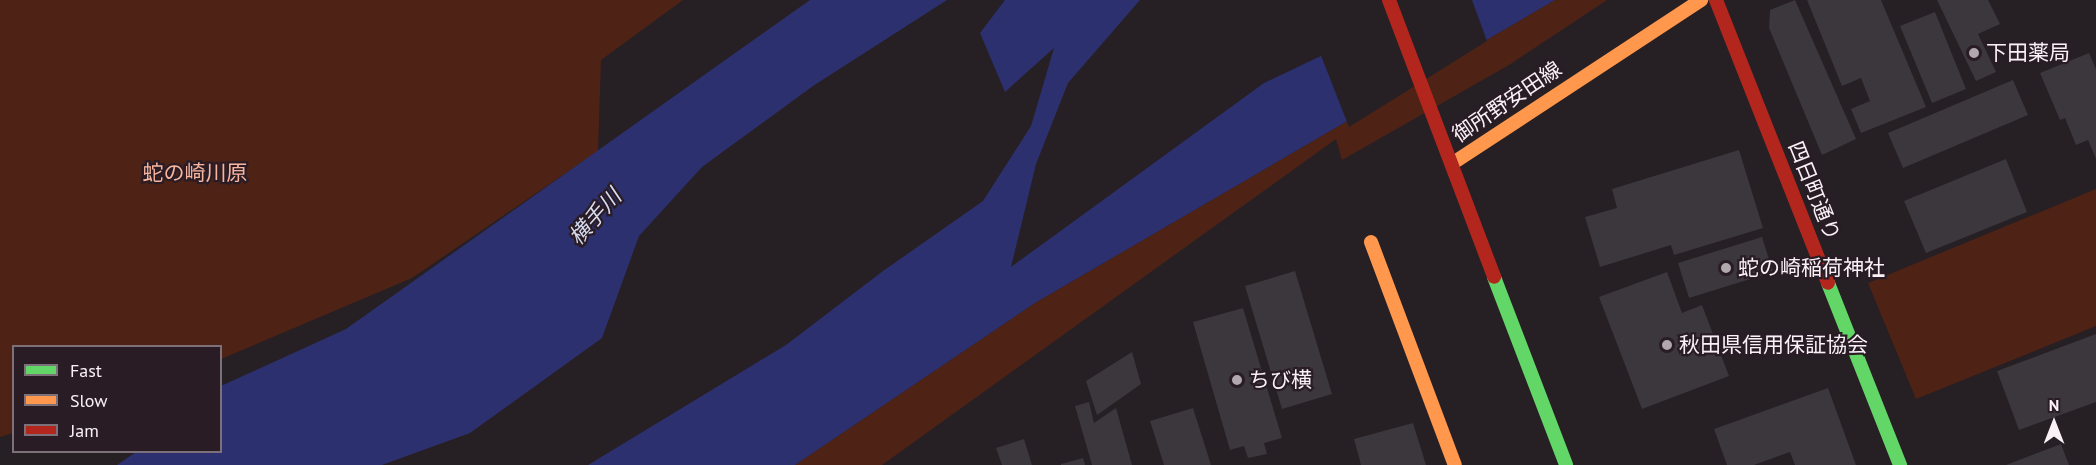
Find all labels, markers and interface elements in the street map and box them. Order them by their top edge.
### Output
place label: 下田薬局 [1986,40,2070,66]
marker: 下田薬局 [1967,46,1981,60]
street label: 御所野安田線 [1448,56,1566,148]
street label: 四日町通り [1783,138,1845,244]
park label: 蛇の崎川原 [143,160,247,186]
water label: 横手川 [563,184,627,250]
place label: 蛇の崎稲荷神社 [1738,255,1885,281]
marker: 蛇の崎稲荷神社 [1719,261,1733,275]
place label: 秋田県信用保証協会 [1679,332,1868,358]
marker: 秋田県信用保証協会 [1660,338,1674,352]
legend [12,345,222,453]
text: Fast [70,359,102,382]
place label: ちび横 [1249,367,1312,393]
marker: ちび横 [1230,373,1244,387]
text: Slow [70,389,108,412]
north arrow [2024,393,2084,453]
text: N [2049,395,2059,415]
text: Jam [70,419,99,442]

